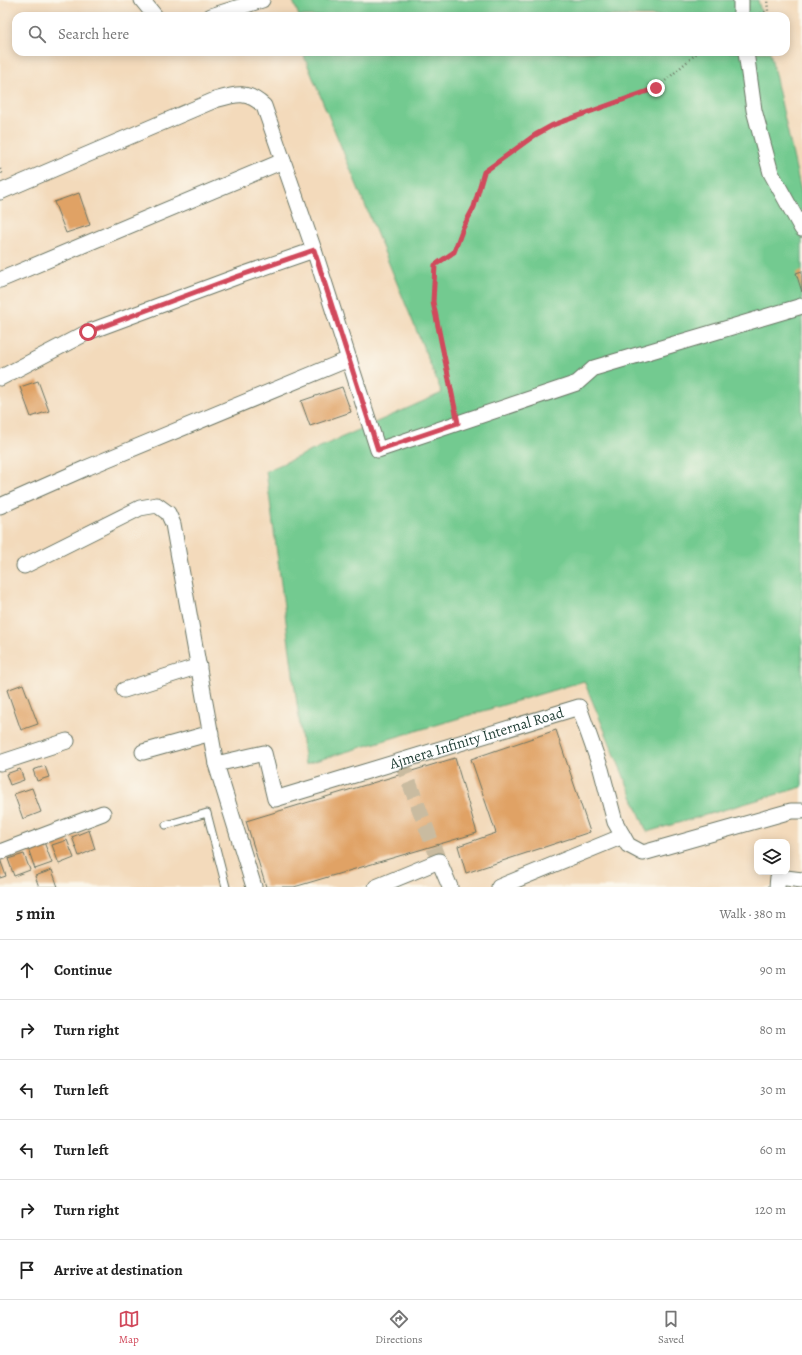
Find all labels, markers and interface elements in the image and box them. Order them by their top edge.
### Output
search box [12,12,790,56]
icon: search [26,23,48,45]
text: Search here [58,24,129,44]
route end [647,79,665,97]
route start [79,323,97,341]
street label: Ajmera Infinity Internal Road [386,702,567,774]
map controls [754,839,790,875]
button: layers [754,839,790,875]
text: 5 min [16,902,55,925]
text: Walk · 380 m [719,905,786,922]
icon: ahead [16,959,38,981]
text: Continue [54,960,112,980]
text: 90 m [760,961,786,978]
icon: right [16,1019,38,1041]
text: Turn right [54,1020,119,1040]
text: 80 m [759,1021,786,1038]
icon: left [16,1079,38,1101]
text: Turn left [54,1080,109,1100]
text: 30 m [760,1081,786,1098]
icon: left [16,1139,38,1161]
text: Turn left [54,1140,109,1160]
text: 60 m [760,1141,786,1158]
icon: right [16,1199,38,1221]
text: Turn right [54,1200,119,1220]
text: 120 m [755,1201,786,1218]
icon: arrive [16,1259,38,1281]
text: Arrive at destination [54,1260,183,1280]
tab: Map [118,1308,140,1347]
tab: Directions [375,1308,423,1347]
tab: Saved [658,1308,684,1347]

